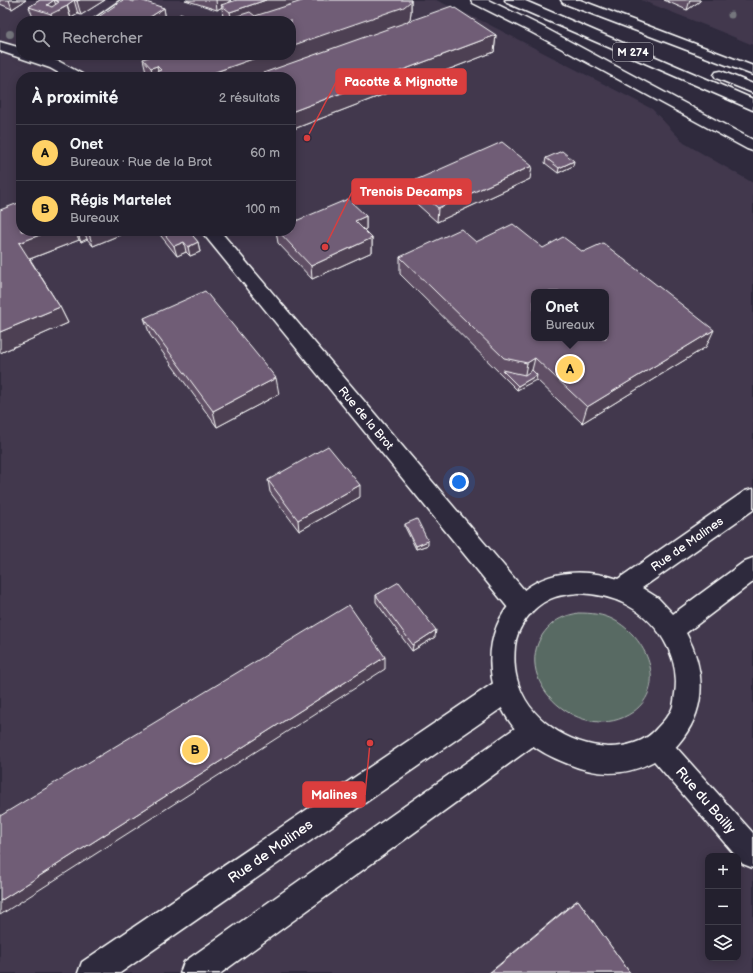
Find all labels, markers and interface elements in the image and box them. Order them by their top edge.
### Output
search box [16,16,296,60]
icon: search [30,27,52,49]
text: Rechercher [62,29,142,48]
road number: M 274 [613,43,653,61]
callout: Pacotte & Mignotte [336,69,466,94]
text: Pacotte & Mignotte [344,74,458,90]
text: À proximité [32,88,118,108]
text: 2 résultats [219,90,280,106]
text: Onet [70,135,103,154]
text: A [41,145,49,161]
text: 60 m [250,145,280,161]
text: Bureaux · Rue de la Brot [70,154,212,170]
callout: Trenois Decamps [352,179,471,204]
text: Trenois Decamps [360,184,462,200]
text: Régis Martelet [70,191,171,210]
text: B [40,201,50,217]
text: 100 m [245,201,280,217]
text: Bureaux [70,210,119,226]
popup [531,289,609,341]
text: Onet [546,298,579,317]
text: Bureaux [546,317,594,333]
pin: A [557,354,583,384]
street label: Rue de la Brot [335,384,397,453]
your location [449,472,469,492]
street label: Rue de Malines [648,514,727,575]
pin: B [182,735,208,765]
street label: Rue du Bailly [672,764,740,838]
callout: Malines [303,782,365,807]
text: Malines [311,787,357,803]
street label: Rue de Malines [225,816,316,887]
map controls [705,853,741,961]
button: + [705,853,741,889]
button: − [705,889,741,925]
button: layers [705,925,741,961]

